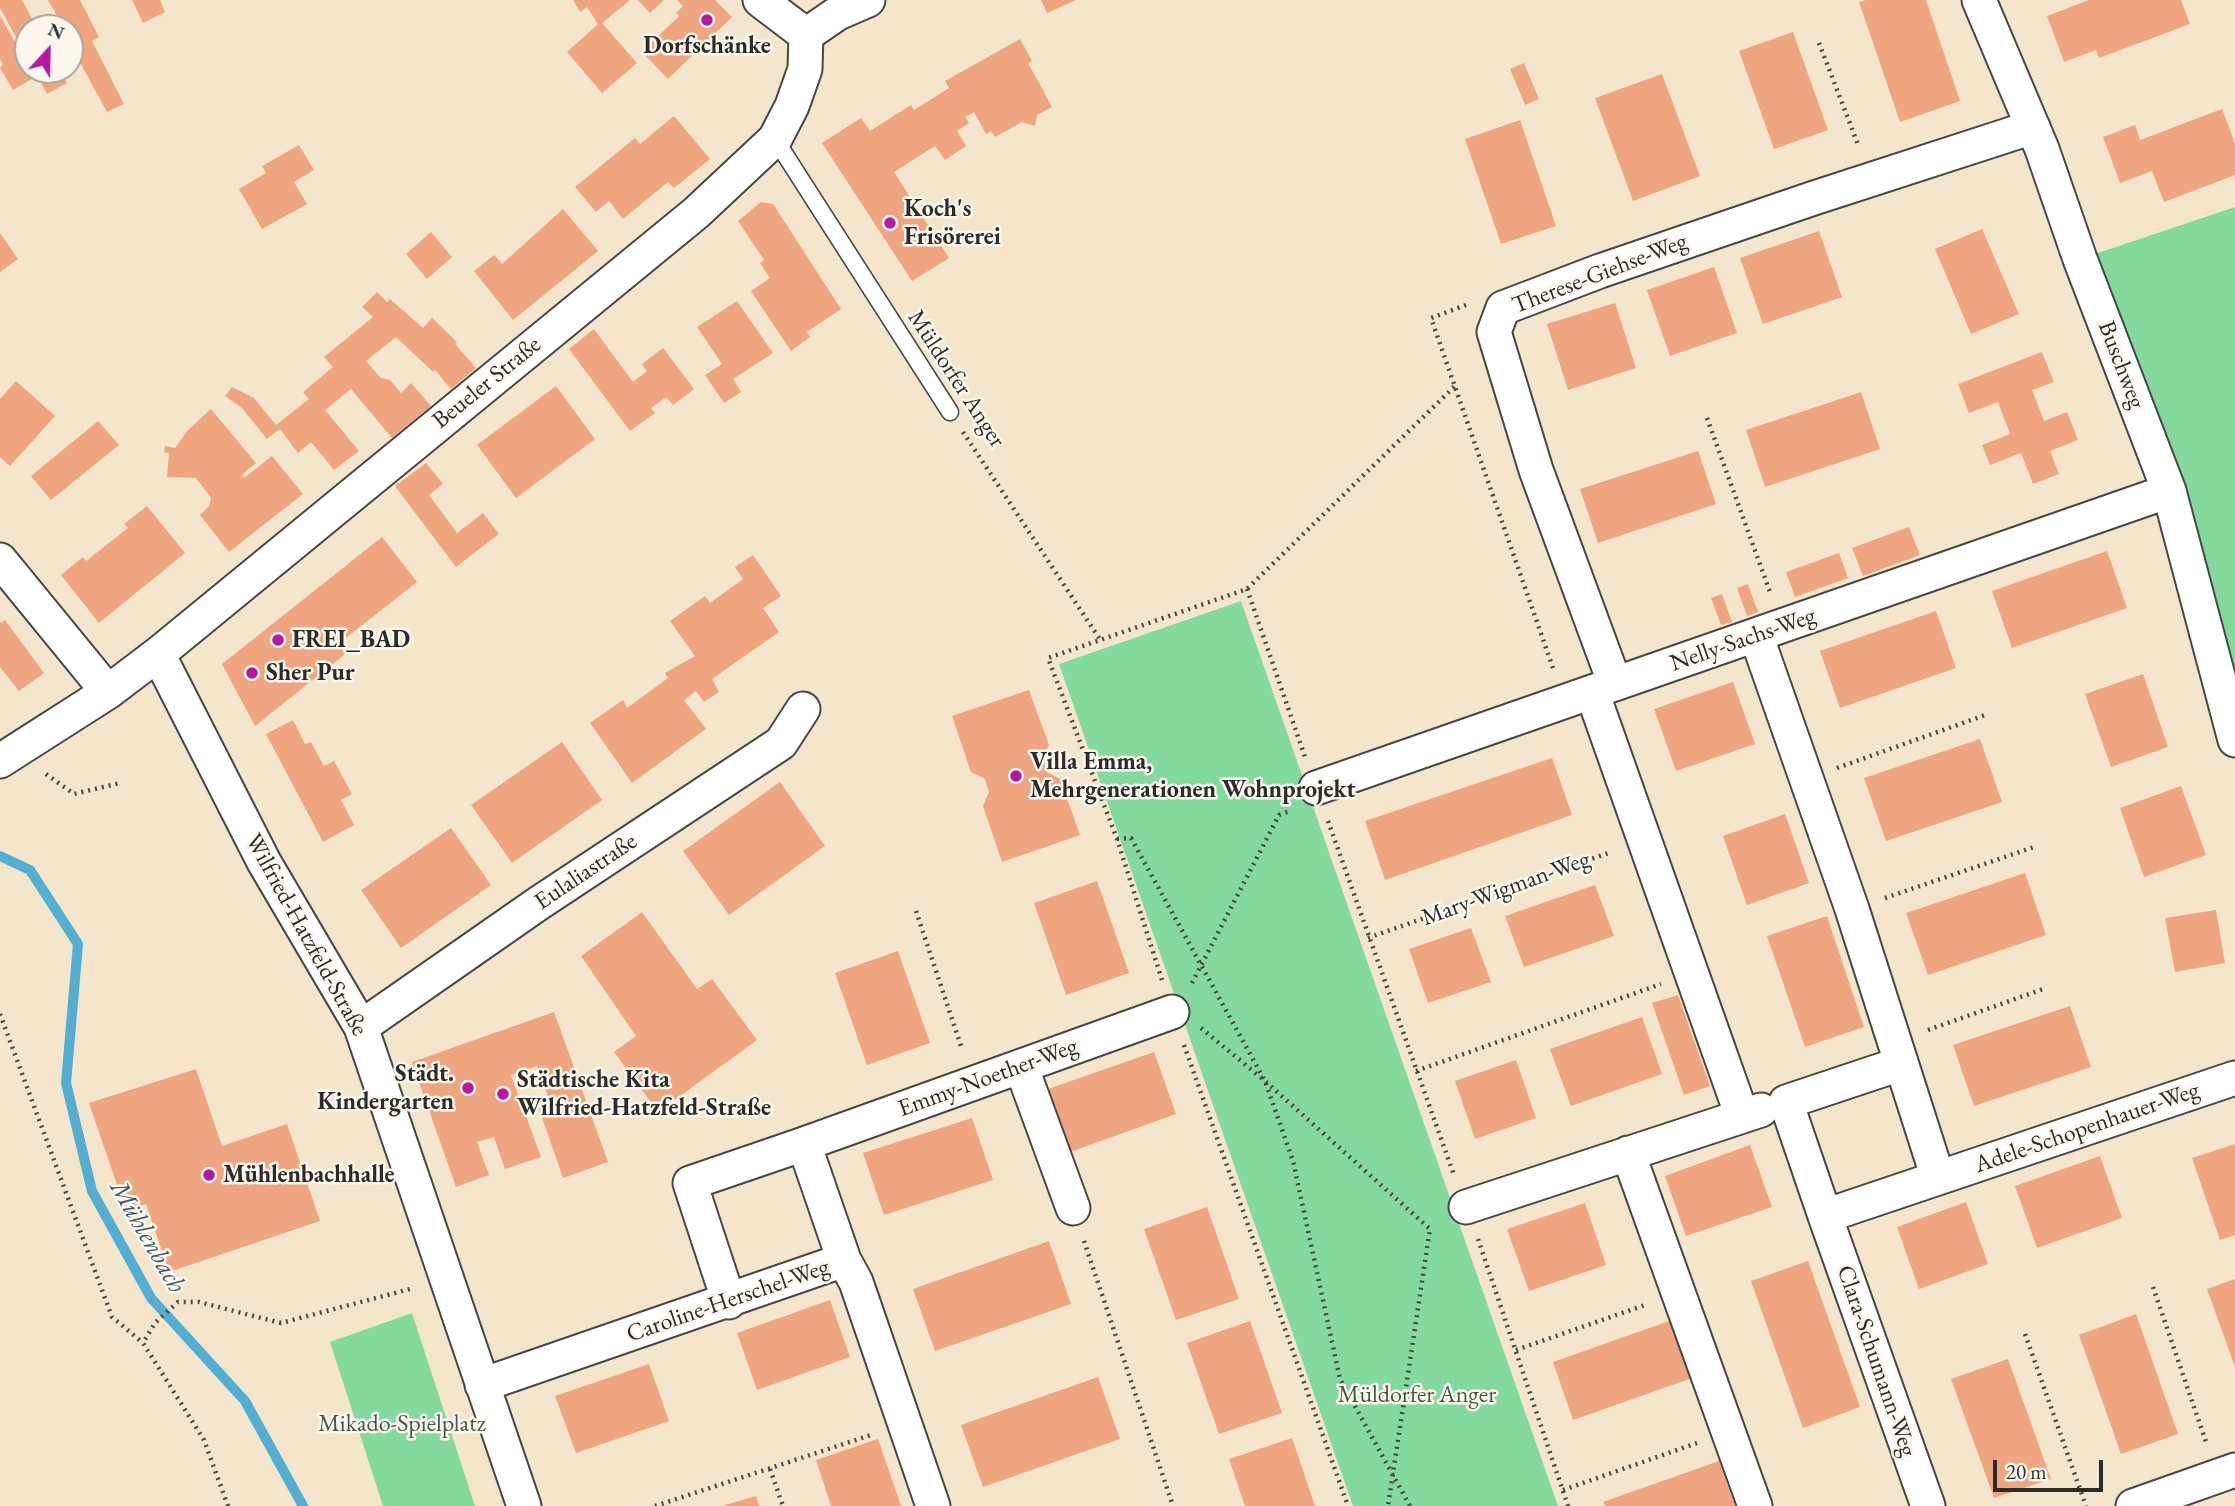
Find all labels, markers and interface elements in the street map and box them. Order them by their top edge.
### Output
marker: Dorfschänke [699,12,715,28]
north arrow [14,14,84,84]
text: N [44,16,68,45]
place label: Dorfschänke [643,32,771,60]
place label: Koch's Frisörerei [904,195,1001,251]
marker: Koch's Frisörerei [882,215,898,231]
street label: Therese-Giehse-Weg [1508,227,1692,321]
street label: Müldorfer Anger [901,305,1011,453]
street label: Buschweg [2091,317,2151,413]
street label: Beueler Straße [427,331,547,435]
street label: Nelly-Sachs-Weg [1667,602,1819,678]
place label: FREI_BAD [292,626,410,654]
marker: FREI_BAD [270,632,286,648]
place label: Sher Pur [266,659,355,687]
marker: Sher Pur [244,665,260,681]
place label: Villa Emma, Mehrgenerationen Wohnprojekt [1030,748,1356,804]
marker: Villa Emma, Mehrgenerationen Wohnprojekt [1008,768,1024,784]
street label: Eulaliastraße [529,827,643,917]
street label: Wilfried-Hatzfeld-Straße [238,829,374,1041]
street label: Mary-Wigman-Weg [1418,845,1594,933]
street label: Emmy-Noether-Weg [894,1032,1082,1124]
place label: Städt. Kindergarten [317,1060,454,1116]
place label: Städtische Kita Wilfried-Hatzfeld-Straße [517,1066,771,1122]
street label: Adele-Schopenhauer-Weg [1971,1076,2203,1180]
marker: Städt. Kindergarten [460,1080,476,1096]
marker: Städtische Kita Wilfried-Hatzfeld-Straße [495,1086,511,1102]
place label: Mühlenbachhalle [223,1161,395,1189]
marker: Mühlenbachhalle [201,1167,217,1183]
water label: Mühlenbach [102,1175,192,1299]
street label: Caroline-Herschel-Weg [623,1253,833,1349]
street label: Clara-Schumann-Weg [1830,1262,1922,1460]
park label: Müldorfer Anger [1338,1381,1496,1409]
park label: Mikado-Spielplatz [318,1410,486,1438]
scale bar [1997,1446,2107,1490]
text: 20 m [2006,1458,2047,1485]

